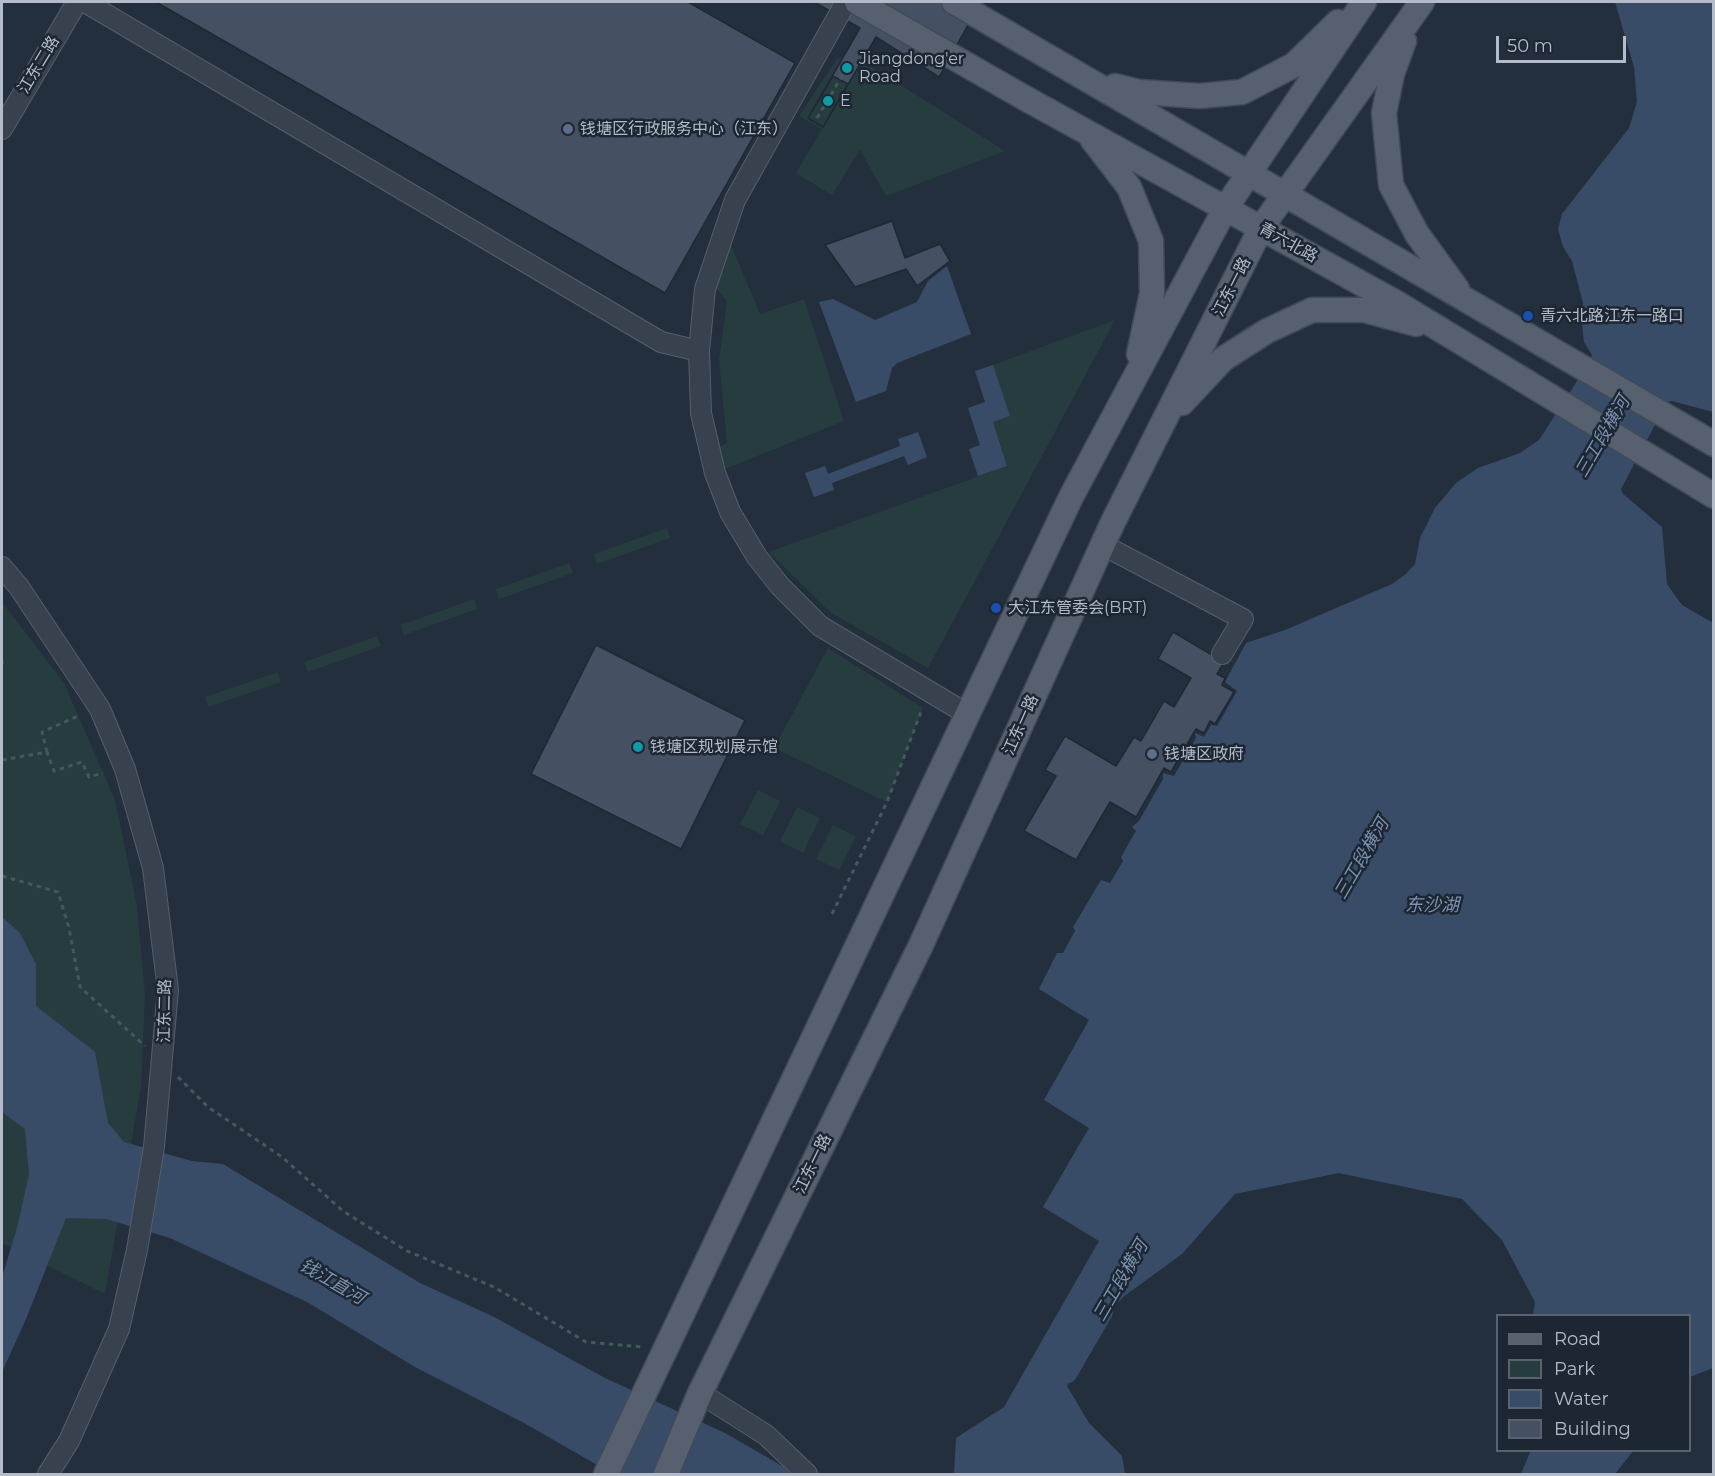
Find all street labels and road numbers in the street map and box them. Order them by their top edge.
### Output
street label: 江东二路 [14,33,64,97]
street label: 青六北路 [1255,219,1321,267]
street label: 江东一路 [1209,254,1255,320]
street label: 江东一路 [999,692,1043,758]
street label: 江东二路 [155,979,175,1043]
street label: 江东一路 [790,1131,836,1197]

